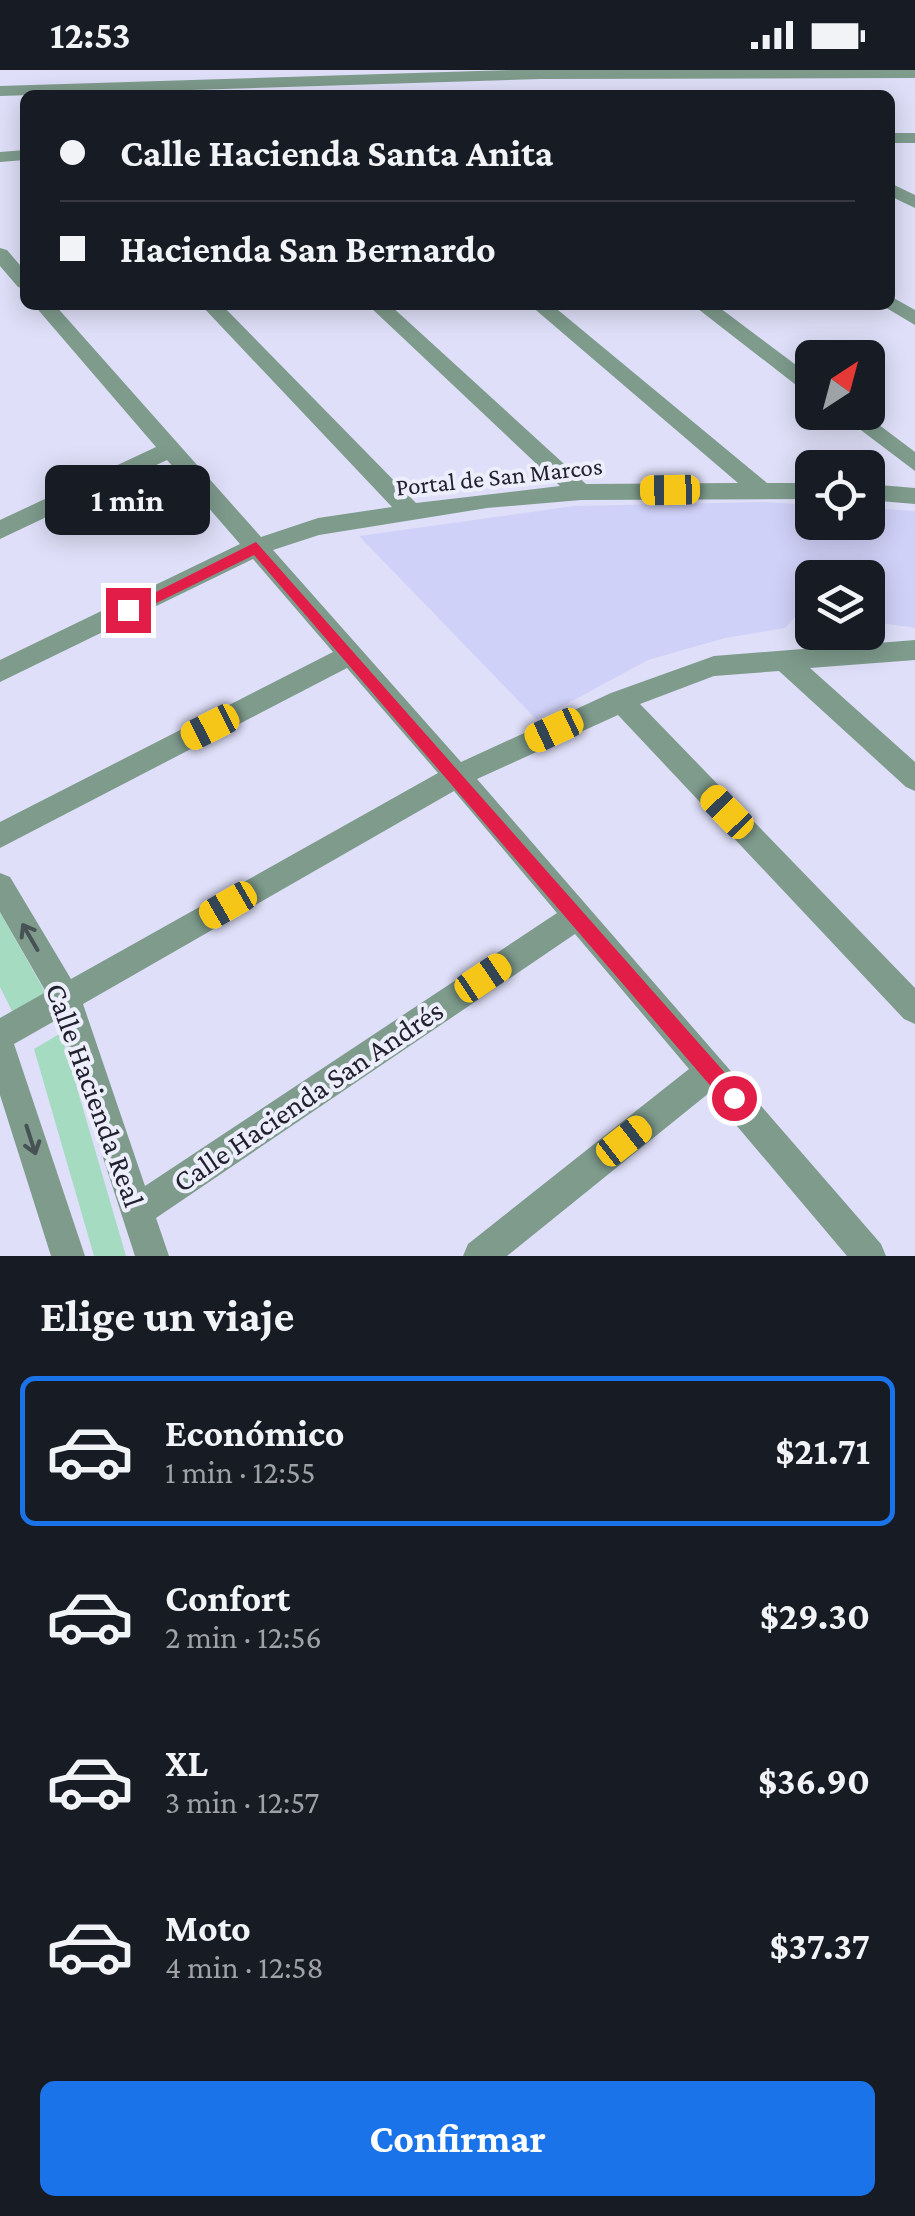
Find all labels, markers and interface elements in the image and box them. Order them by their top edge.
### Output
text: 12:53 [50,14,130,56]
text: Calle Hacienda Santa Anita [120,132,553,174]
text: Hacienda San Bernardo [120,228,496,270]
north arrow [795,340,885,430]
map controls [795,340,885,650]
button: locate [795,450,885,540]
street label: Portal de San Marcos [394,452,604,501]
callout: 1 min [46,465,210,535]
car [640,474,700,506]
text: 1 min [91,482,164,518]
button: layers [795,560,885,650]
route end [106,588,151,633]
car [176,700,244,754]
car [520,704,588,756]
car [695,780,759,844]
car [195,877,261,933]
one-way arrow [20,923,40,952]
car [450,949,516,1007]
street label: Calle Hacienda Real [40,978,151,1211]
street label: Calle Hacienda San Andrés [167,993,449,1198]
route start [712,1076,757,1121]
car [591,1111,657,1171]
one-way arrow [24,1123,42,1155]
text: Elige un viaje [40,1291,294,1341]
icon: car [45,1406,135,1496]
text: Económico [165,1412,345,1454]
text: $21.71 [775,1430,870,1472]
text: 1 min · 12:55 [165,1454,316,1490]
icon: car [45,1571,135,1661]
text: Confort [165,1577,290,1619]
text: $29.30 [760,1595,870,1637]
text: 2 min · 12:56 [165,1619,322,1655]
icon: car [45,1736,135,1826]
text: XL [165,1742,208,1784]
text: $36.90 [758,1760,870,1802]
text: 3 min · 12:57 [165,1784,319,1820]
icon: car [45,1901,135,1991]
text: Moto [165,1907,251,1949]
text: $37.37 [769,1925,870,1967]
text: 4 min · 12:58 [165,1949,324,1985]
button: Confirmar [40,2081,875,2196]

